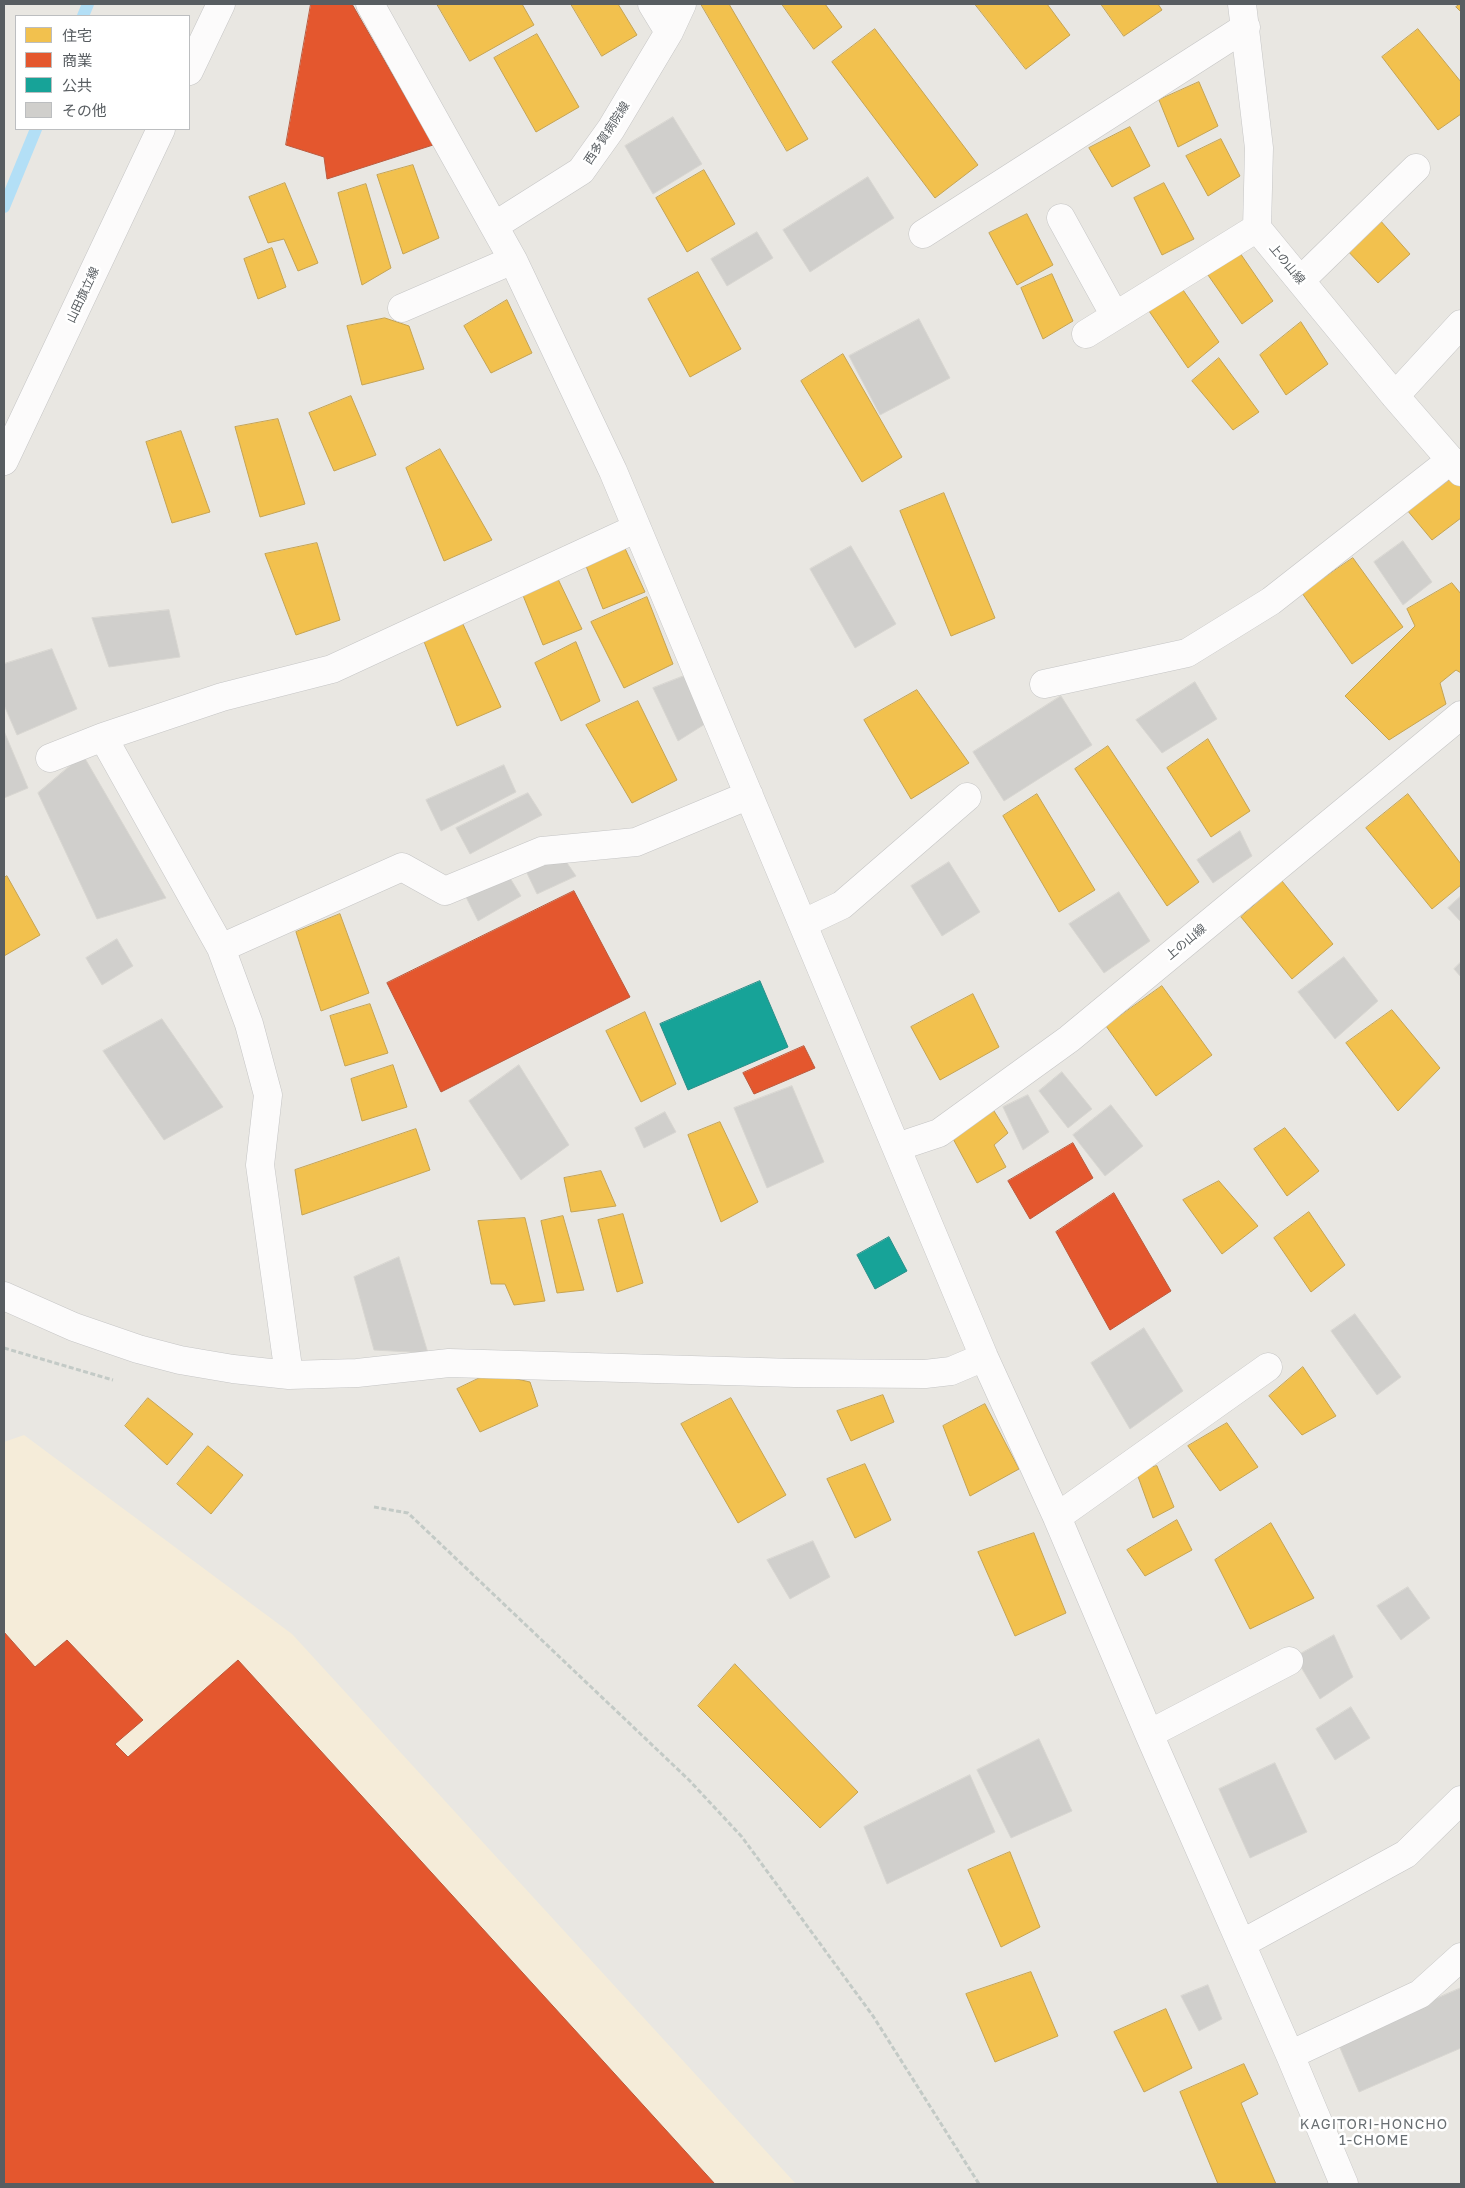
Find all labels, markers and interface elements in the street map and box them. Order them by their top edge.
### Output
legend [15,15,190,130]
text: 住宅 [62,26,92,44]
text: 商業 [62,51,92,69]
text: 公共 [62,76,92,94]
street label: 西多賀病院線 [581,99,633,167]
text: その他 [62,101,107,119]
street label: 上の山線 [1266,241,1308,287]
street label: 山田旗立線 [64,265,102,325]
street label: 上の山線 [1163,921,1209,963]
district label: KAGITORI-HONCHO 1-CHOME [1298,2117,1450,2150]

